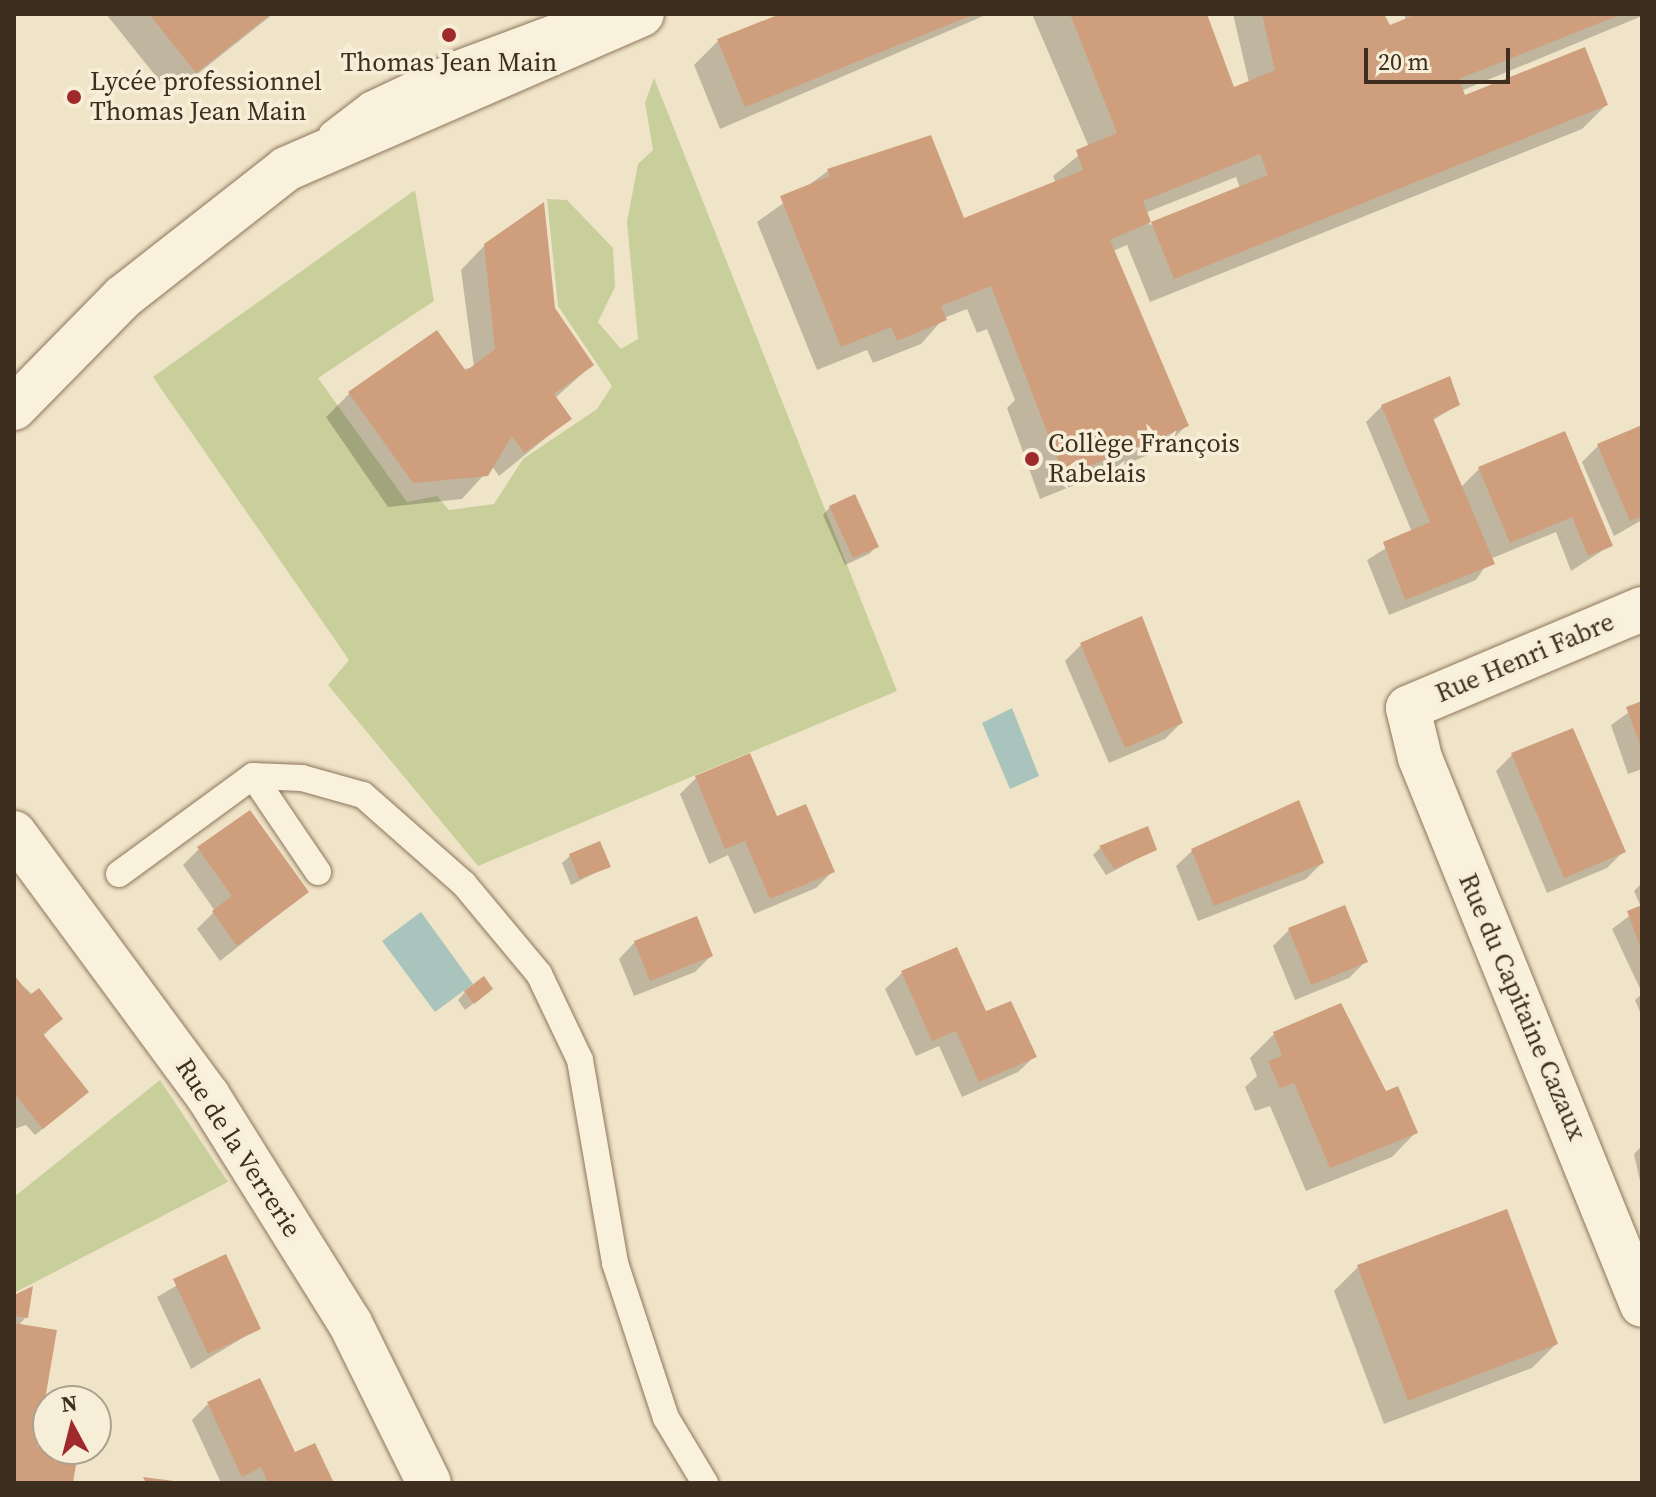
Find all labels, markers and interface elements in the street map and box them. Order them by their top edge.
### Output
marker: Thomas Jean Main [440,26,458,44]
scale bar [1368,32,1514,82]
text: 20 m [1378,45,1429,78]
place label: Thomas Jean Main [341,47,557,79]
place label: Lycée professionnel Thomas Jean Main [90,66,322,128]
marker: Lycée professionnel Thomas Jean Main [65,88,83,106]
place label: Collège François Rabelais [1048,428,1240,490]
marker: Collège François Rabelais [1023,450,1041,468]
street label: Rue Henri Fabre [1431,606,1619,710]
street label: Rue du Capitaine Cazaux [1452,869,1592,1145]
street label: Rue de la Verrerie [168,1052,308,1244]
north arrow [32,1385,112,1465]
text: N [60,1387,79,1419]

